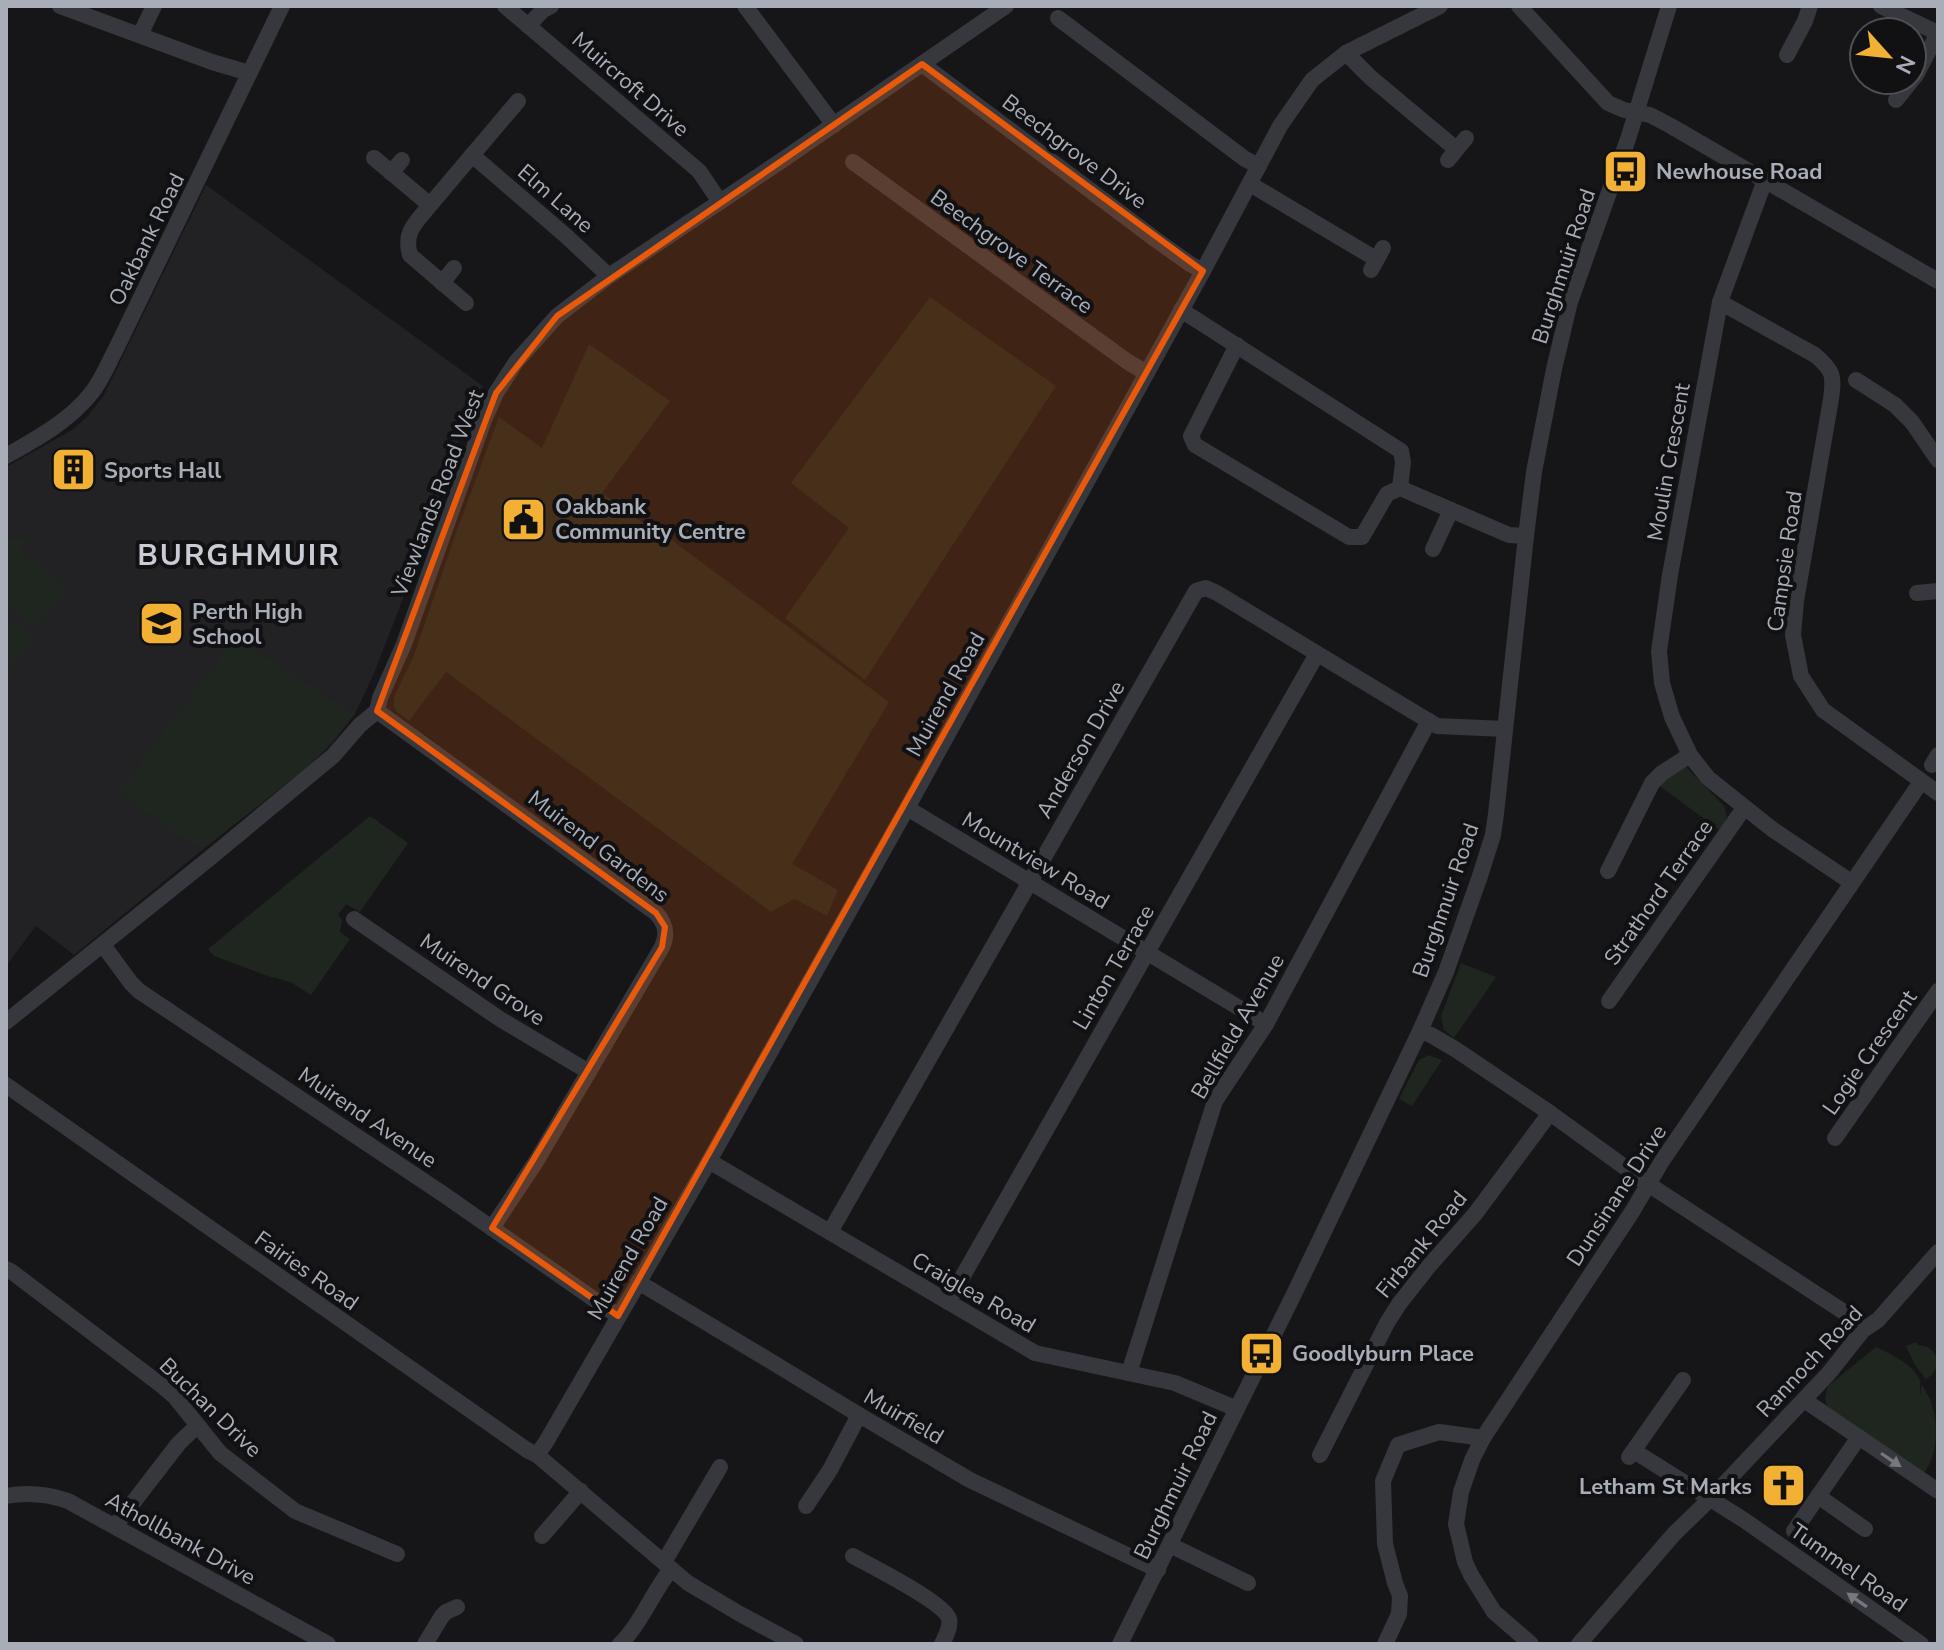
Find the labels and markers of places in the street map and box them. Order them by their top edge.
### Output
bus stop icon: Newhouse Road [1601,147,1649,195]
place label: Newhouse Road [1656,157,1823,187]
building icon: Sports Hall [49,446,97,494]
place label: Sports Hall [104,456,221,486]
place label: Oakbank Community Centre [555,492,746,547]
public building icon: Oakbank Community Centre [500,495,548,543]
place label: Perth High School [192,597,303,652]
school or university icon: Perth High School [137,600,185,648]
bus stop icon: Goodlyburn Place [1237,1329,1285,1377]
place label: Goodlyburn Place [1292,1339,1474,1369]
church icon: Letham St Marks [1759,1462,1807,1510]
place label: Letham St Marks [1579,1472,1752,1502]

